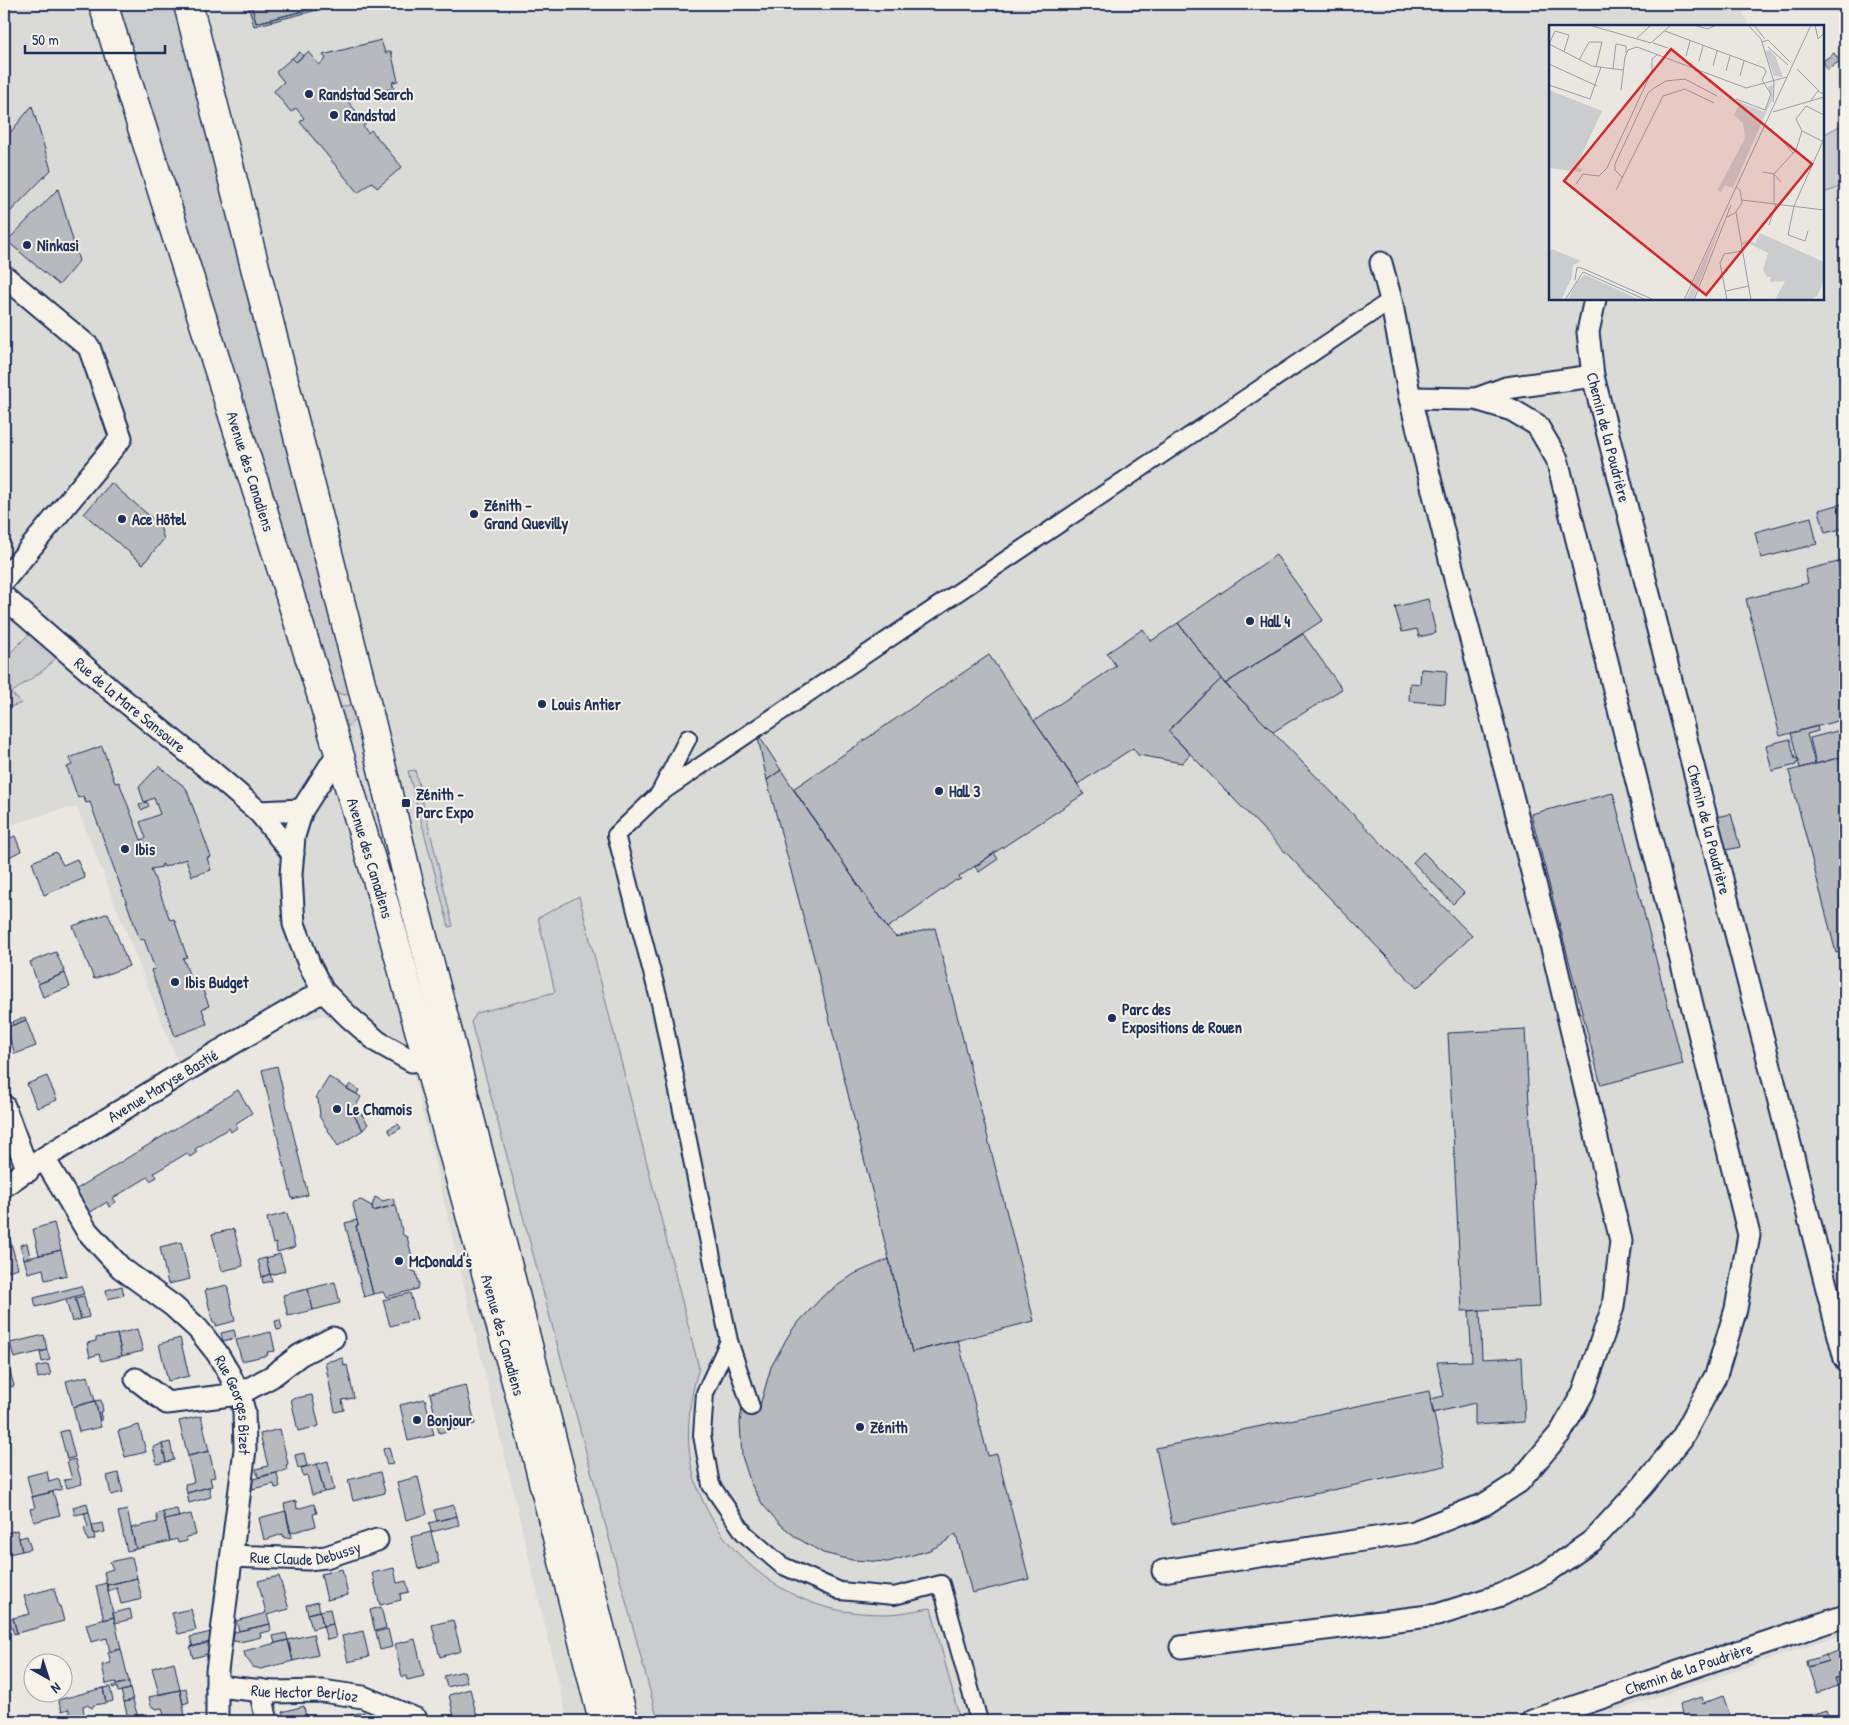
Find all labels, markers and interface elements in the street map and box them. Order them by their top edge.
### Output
scale bar [25,22,165,54]
inset map [1549,25,1824,300]
text: 50 m [32,29,59,50]
place label: Randstad Search [319,83,413,105]
marker: Randstad Search [303,88,315,100]
place label: Randstad [344,104,396,126]
marker: Randstad [328,109,340,121]
place label: Ninkasi [37,234,79,256]
marker: Ninkasi [21,239,33,251]
street label: Chemin de la Poudrière [1581,370,1636,505]
street label: Avenue des Canadiens [221,408,280,534]
place label: Zénith – Grand Quevilly [484,494,568,535]
place label: Ace Hôtel [132,508,187,530]
marker: Zénith – Grand Quevilly [468,508,480,520]
marker: Ace Hôtel [116,513,128,525]
place label: Hall 4 [1260,610,1290,632]
marker: Hall 4 [1244,615,1256,627]
street label: Rue de la Mare Sansoure [70,652,191,758]
place label: Louis Antier [552,693,622,715]
marker: Louis Antier [536,698,548,710]
street label: Chemin de la Poudrière [1682,762,1737,897]
place label: Hall 3 [949,780,981,802]
place label: Zénith - Parc Expo [416,783,474,824]
marker: Hall 3 [933,785,945,797]
street label: Avenue des Canadiens [342,795,399,921]
marker: Zénith - Parc Expo [400,797,412,809]
place label: Ibis [135,838,156,860]
marker: Ibis [119,843,131,855]
place label: Ibis Budget [185,971,249,994]
marker: Ibis Budget [169,976,181,988]
place label: Parc des Expositions de Rouen [1122,998,1242,1039]
marker: Parc des Expositions de Rouen [1106,1012,1118,1024]
street label: Avenue Maryse Bastié [103,1043,222,1127]
place label: Le Chamois [347,1098,413,1120]
marker: Le Chamois [331,1103,343,1115]
place label: McDonald's [409,1250,472,1272]
marker: McDonald's [393,1255,405,1267]
street label: Avenue des Canadiens [476,1272,530,1398]
street label: Rue Georges Bizet [210,1351,256,1457]
place label: Bonjour [427,1409,472,1431]
marker: Bonjour [411,1414,423,1426]
place label: Zénith [870,1416,908,1438]
marker: Zénith [854,1421,866,1433]
street label: Rue Claude Debussy [250,1535,364,1570]
street label: Chemin de la Poudrière [1622,1637,1756,1700]
north arrow [22,1652,72,1702]
text: N [47,1679,65,1699]
street label: Rue Hector Berlioz [250,1679,360,1707]

